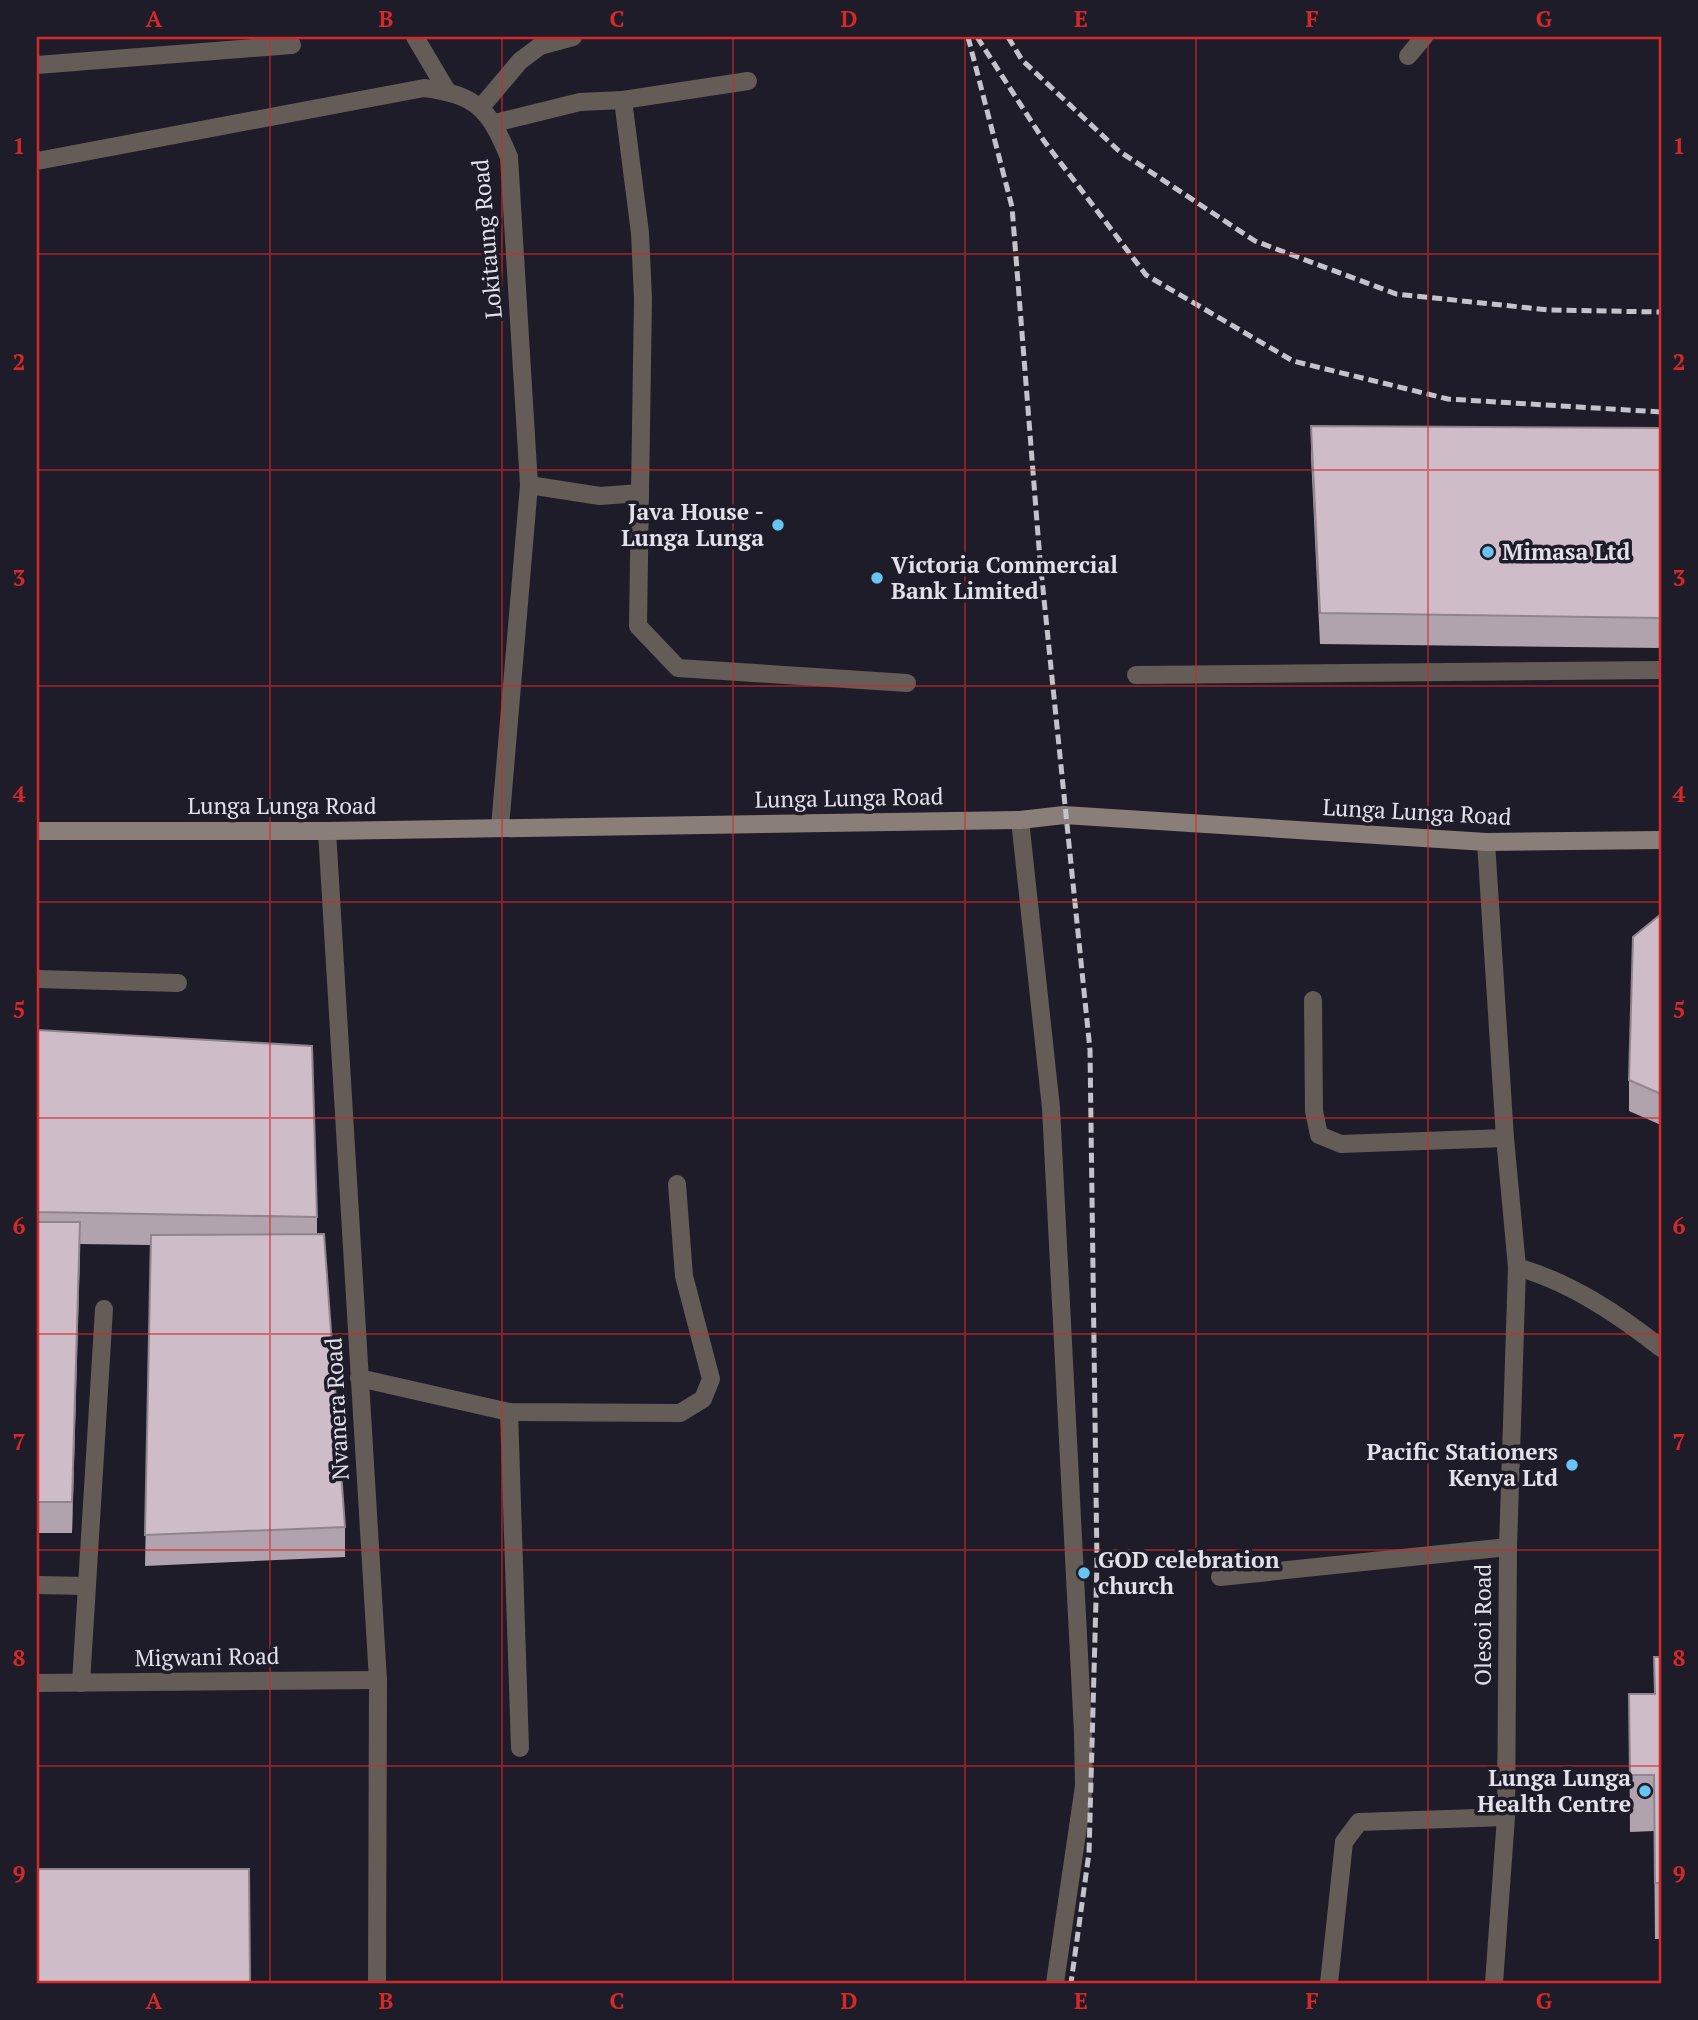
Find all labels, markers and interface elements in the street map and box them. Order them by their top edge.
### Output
text: A [146,3,163,34]
text: B [379,3,394,34]
text: C [610,3,625,34]
text: D [841,3,858,34]
text: E [1074,3,1088,34]
text: F [1305,3,1319,34]
text: G [1536,3,1553,34]
text: 1 [13,130,26,161]
text: 1 [1673,130,1686,161]
street label: Lokitaung Road [464,158,509,320]
text: 2 [13,346,26,377]
text: 2 [1673,346,1686,377]
place label: Java House - Lunga Lunga [621,496,764,553]
marker: Java House - Lunga Lunga [770,517,786,533]
place label: Mimasa Ltd [1502,536,1631,567]
marker: Mimasa Ltd [1480,544,1496,560]
place label: Victoria Commercial Bank Limited [891,549,1118,606]
text: 3 [13,562,26,593]
text: 3 [1673,562,1686,593]
marker: Victoria Commercial Bank Limited [869,570,885,586]
text: 4 [13,778,26,809]
text: 4 [1673,778,1686,809]
street label: Lunga Lunga Road [754,780,944,815]
street label: Lunga Lunga Road [188,790,377,821]
street label: Lunga Lunga Road [1322,791,1512,832]
text: 5 [13,994,26,1025]
text: 5 [1673,994,1686,1025]
text: 6 [13,1210,26,1241]
text: 6 [1673,1210,1686,1241]
street label: Nvanera Road [317,1337,356,1481]
text: 7 [13,1426,26,1457]
text: 7 [1673,1426,1686,1457]
place label: Pacific Stationers Kenya Ltd [1367,1436,1558,1493]
marker: Pacific Stationers Kenya Ltd [1564,1457,1580,1473]
place label: GOD celebration church [1098,1544,1280,1601]
street label: Olesoi Road [1467,1564,1498,1686]
marker: GOD celebration church [1076,1565,1092,1581]
street label: Migwani Road [134,1640,280,1673]
text: 8 [13,1642,26,1673]
text: 8 [1673,1642,1686,1673]
place label: Lunga Lunga Health Centre [1477,1762,1631,1819]
marker: Lunga Lunga Health Centre [1637,1783,1653,1799]
text: 9 [13,1858,26,1889]
text: 9 [1673,1858,1686,1889]
text: A [146,1985,163,2016]
text: B [379,1985,394,2016]
text: C [610,1985,625,2016]
text: D [841,1985,858,2016]
text: E [1074,1985,1088,2016]
text: F [1305,1985,1319,2016]
text: G [1536,1985,1553,2016]

